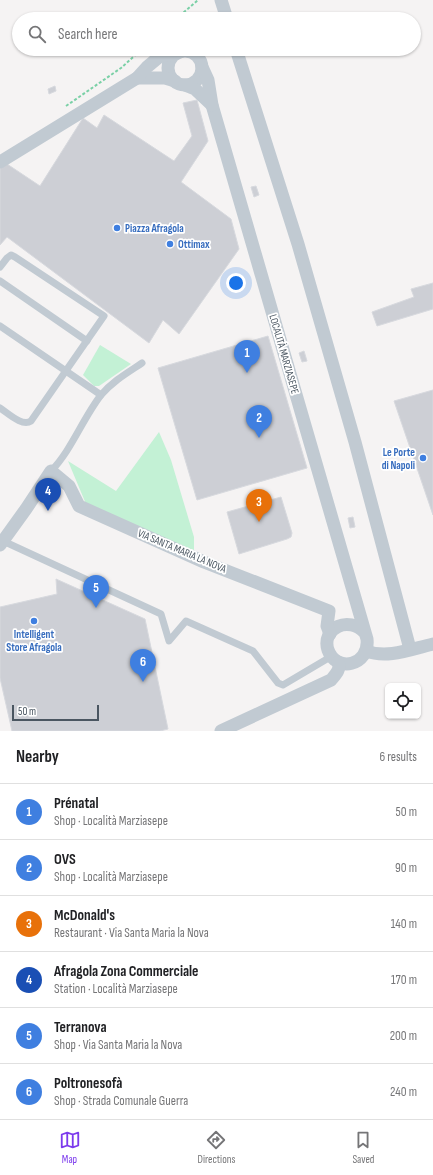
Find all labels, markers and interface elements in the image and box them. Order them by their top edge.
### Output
search box [12,12,421,56]
icon: search [26,23,48,45]
text: Search here [58,25,118,44]
place label: Piazza Afragola [125,222,184,235]
marker: Piazza Afragola [112,223,122,233]
place label: Ottimax [178,238,210,251]
marker: Ottimax [165,239,175,249]
your location [226,273,246,293]
street label: LOCALITÀ MARZIASEPE [266,313,302,395]
pin: 1 [234,340,260,373]
pin: 2 [246,405,272,438]
place label: Le Porte di Napoli [382,446,415,472]
marker: Le Porte di Napoli [418,453,428,463]
pin: 4 [35,478,61,511]
pin: 3 [246,489,272,522]
street label: VIA SANTA MARIA LA NOVA [136,526,229,576]
pin: 5 [83,575,109,608]
marker: Intelligent Store Afragola [29,616,39,626]
place label: Intelligent Store Afragola [6,628,62,654]
pin: 6 [130,649,156,682]
map controls [385,683,421,719]
button: locate [385,683,421,719]
scale bar [12,703,99,722]
text: 50 m [18,705,36,718]
text: Nearby [16,747,59,767]
text: 6 results [379,749,417,765]
text: Prénatal [54,794,99,813]
text: 1 [26,804,32,820]
text: 50 m [396,804,417,820]
text: Shop · Località Marziasepe [54,813,168,829]
text: OVS [54,850,76,869]
text: 2 [26,860,32,876]
text: 90 m [395,860,417,876]
text: Shop · Località Marziasepe [54,869,168,885]
text: McDonald's [54,906,115,925]
text: 3 [26,916,32,932]
text: 140 m [391,916,417,932]
text: Restaurant · Via Santa Maria la Nova [54,925,209,941]
text: Afragola Zona Commerciale [54,962,199,981]
text: 4 [26,972,32,988]
text: 170 m [391,972,417,988]
text: Station · Località Marziasepe [54,981,178,997]
text: Terranova [54,1018,107,1037]
text: 5 [26,1028,32,1044]
text: 200 m [390,1028,417,1044]
text: Shop · Via Santa Maria la Nova [54,1037,182,1053]
text: Poltronesofà [54,1074,122,1093]
text: 6 [26,1084,32,1100]
text: 240 m [390,1084,417,1100]
text: Shop · Strada Comunale Guerra [54,1093,188,1109]
tab: Map [59,1129,81,1166]
tab: Directions [198,1129,235,1166]
tab: Saved [352,1129,374,1166]

